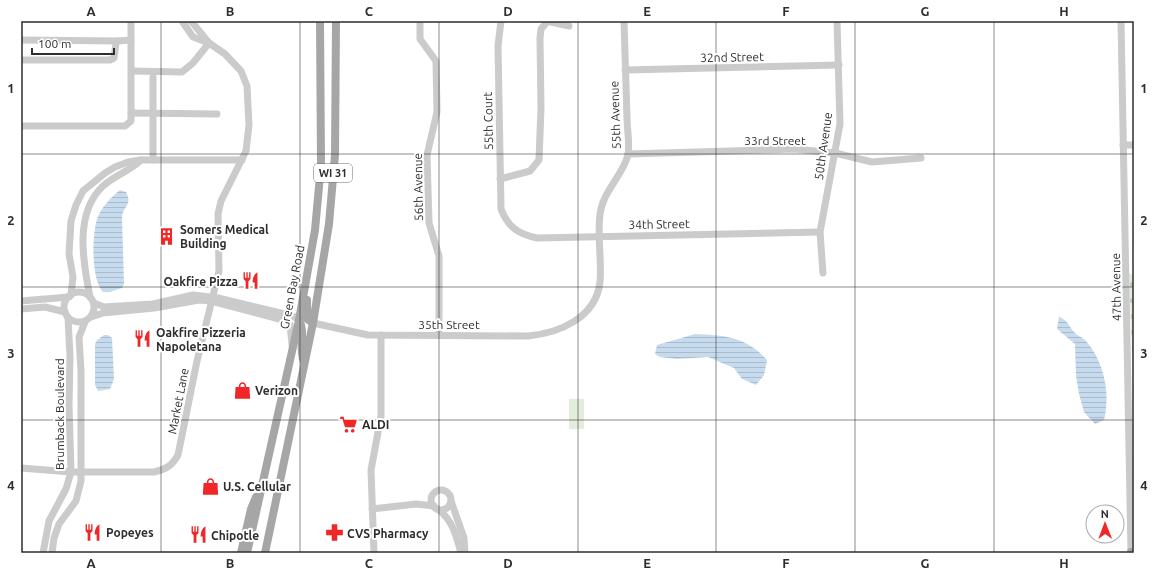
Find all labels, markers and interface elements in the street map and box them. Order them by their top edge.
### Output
text: A [86,4,96,18]
text: B [226,4,235,18]
text: C [365,4,374,18]
text: D [503,4,513,18]
text: E [643,4,651,18]
text: F [782,4,790,18]
text: G [921,4,930,18]
text: H [1059,4,1069,18]
scale bar [32,30,114,56]
text: 100 m [38,37,71,50]
street label: 32nd Street [700,50,764,64]
text: 1 [7,81,15,95]
street label: 55th Avenue [607,81,623,149]
text: 1 [1140,81,1148,95]
street label: 55th Court [481,91,495,150]
street label: 50th Avenue [812,111,834,181]
street label: 33rd Street [744,134,806,147]
street label: 56th Avenue [411,153,425,221]
road number: WI 31 [314,164,352,182]
text: 2 [7,213,15,227]
text: 2 [1140,213,1148,227]
street label: 34th Street [628,217,690,231]
place label: Somers Medical Building [180,223,269,250]
building icon: Somers Medical Building [157,226,177,246]
street label: Green Bay Road [277,244,307,330]
street label: 47th Avenue [1109,253,1123,321]
restaurant icon: Oakfire Pizza [241,271,261,291]
place label: Oakfire Pizza [163,275,238,288]
street label: 35th Street [418,318,480,331]
place label: Oakfire Pizzeria Napoletana [156,326,246,353]
restaurant icon: Oakfire Pizzeria Napoletana [133,329,153,349]
text: 3 [7,346,15,360]
text: 3 [1140,346,1148,360]
street label: Brumback Boulevard [53,358,66,470]
street label: Market Lane [165,367,191,435]
shop icon: Verizon [232,380,252,400]
place label: Verizon [255,384,298,397]
supermarket icon: ALDI [339,414,359,434]
place label: ALDI [362,418,389,431]
shop icon: U.S. Cellular [200,476,220,496]
text: 4 [7,478,15,492]
text: 4 [1140,478,1148,492]
place label: U.S. Cellular [223,480,291,493]
north arrow [1085,504,1125,544]
text: N [1101,508,1109,520]
restaurant icon: Popeyes [83,522,103,542]
pharmacy icon: CVS Pharmacy [324,523,344,543]
restaurant icon: Chipotle [188,525,208,545]
place label: Popeyes [106,526,154,539]
place label: CVS Pharmacy [347,527,429,540]
place label: Chipotle [211,529,259,542]
text: A [86,556,96,570]
text: B [226,556,235,570]
text: C [365,556,374,570]
text: D [503,556,513,570]
text: E [643,556,651,570]
text: F [782,556,790,570]
text: G [921,556,930,570]
text: H [1059,556,1069,570]

